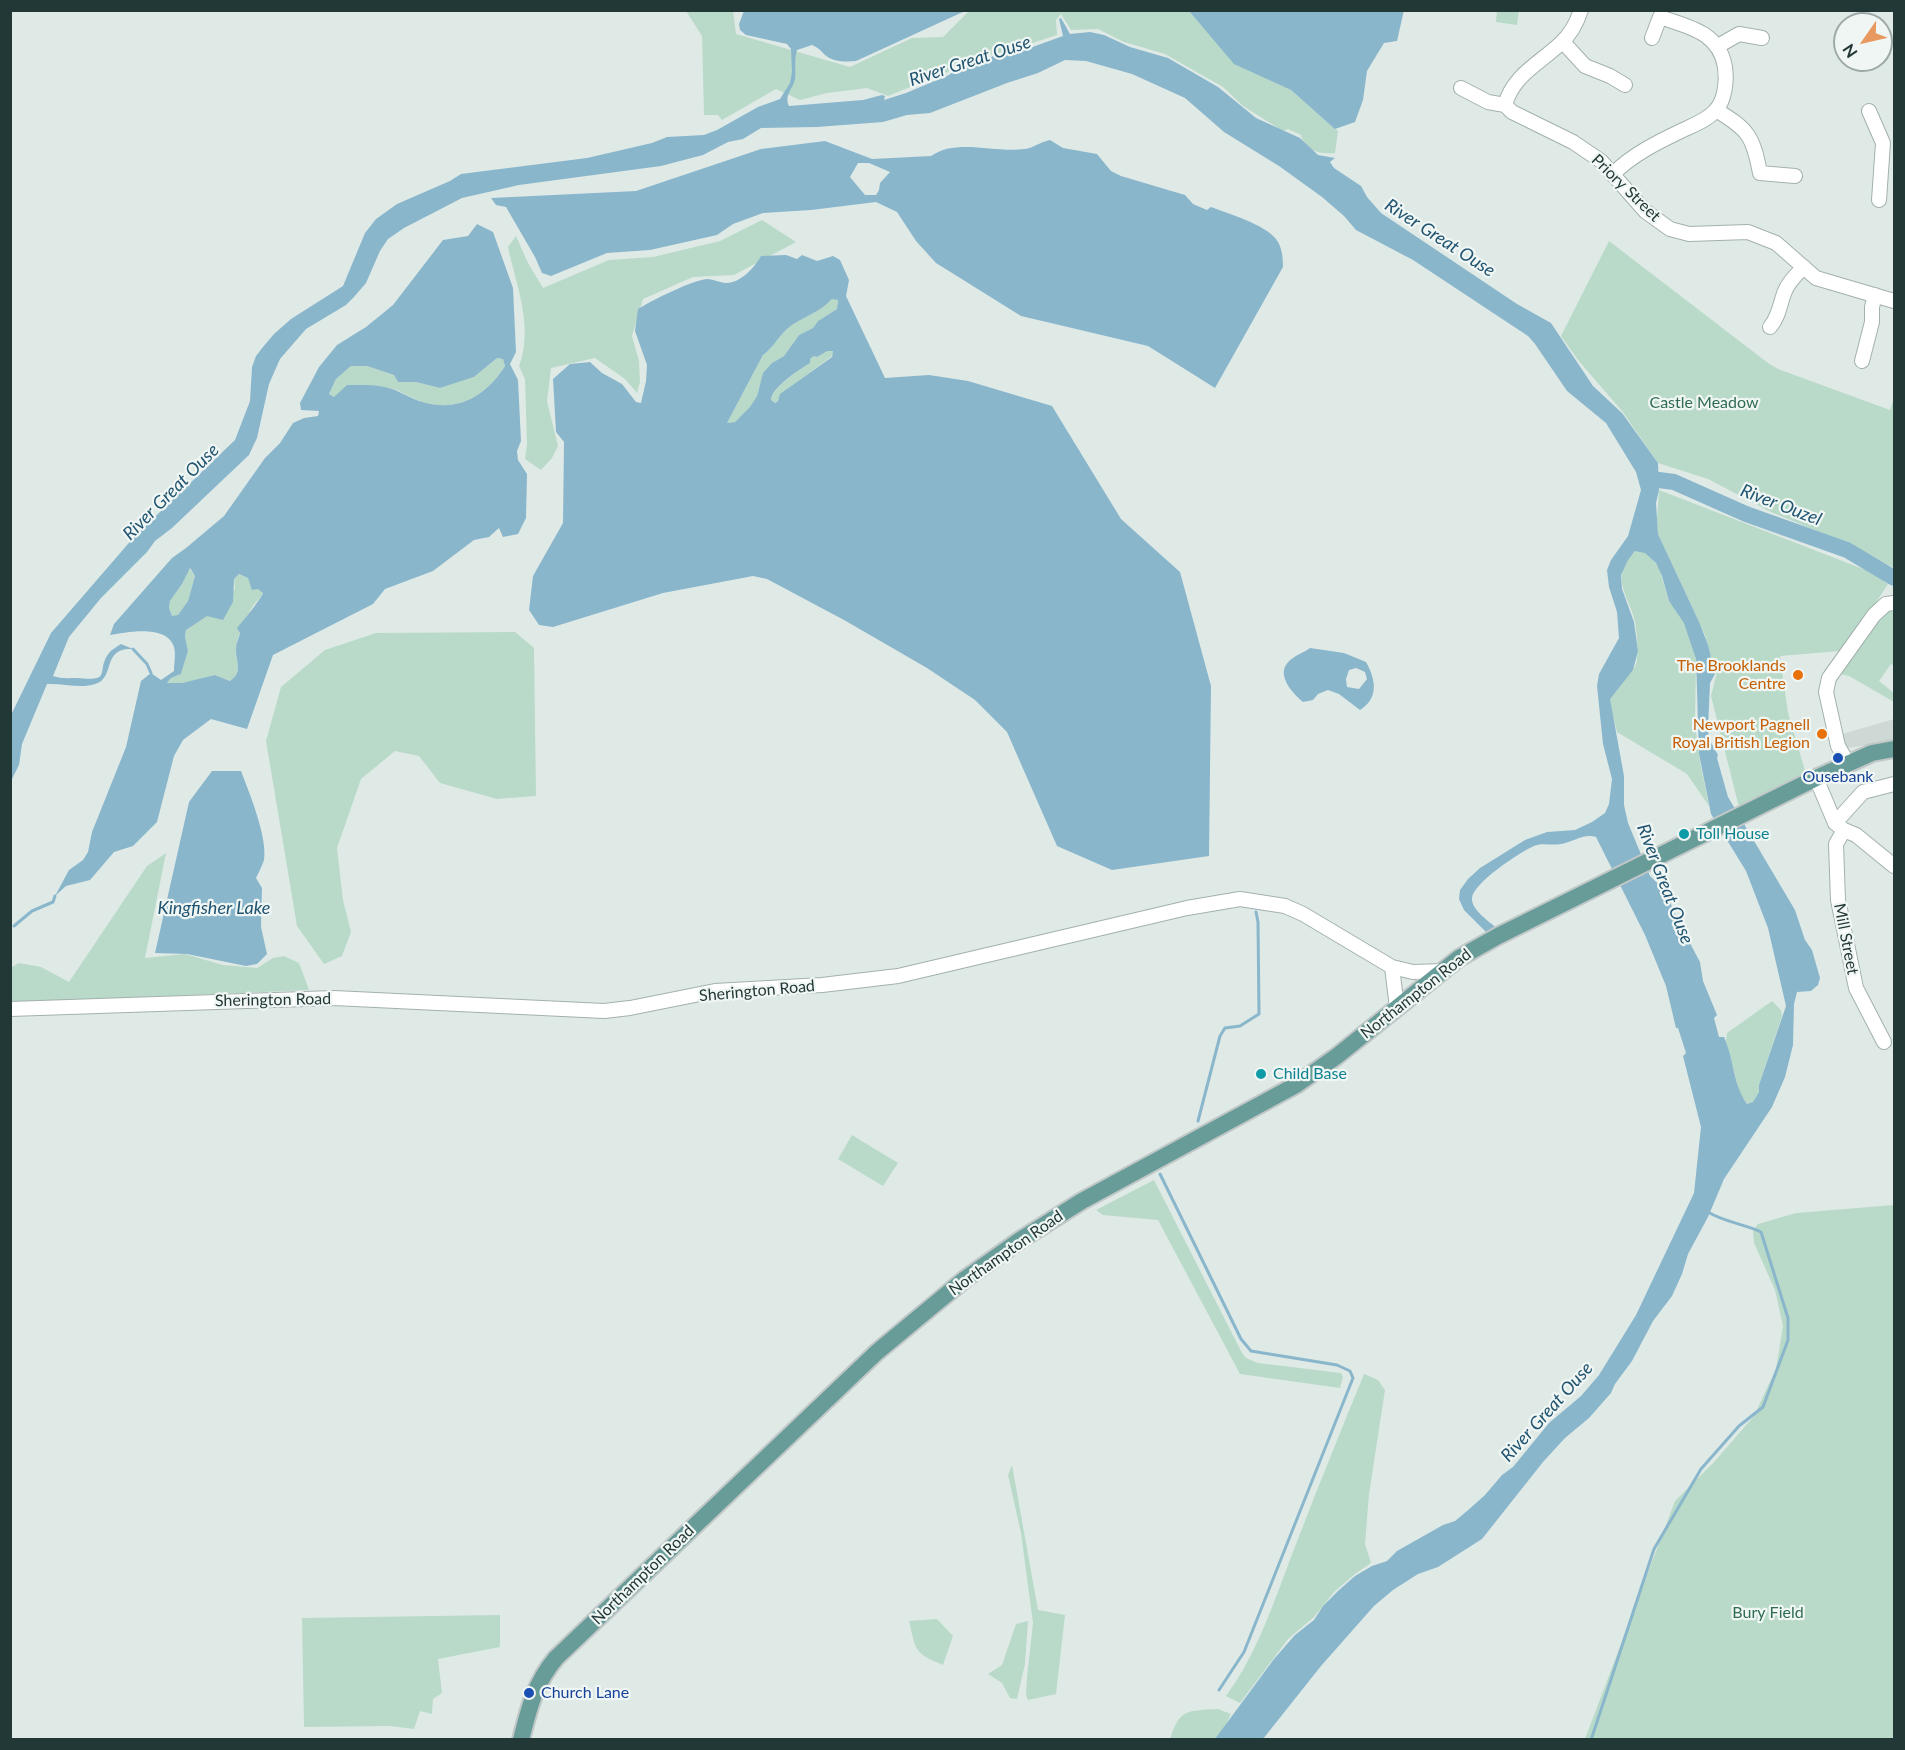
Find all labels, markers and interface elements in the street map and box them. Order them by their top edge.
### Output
north arrow [1833,12,1893,72]
water label: River Great Ouse [906,31,1034,91]
text: N [1838,41,1861,62]
street label: Priory Street [1588,150,1664,226]
water label: River Great Ouse [1381,194,1499,282]
park label: Castle Meadow [1649,393,1759,413]
water label: River Great Ouse [118,439,224,545]
water label: River Ouzel [1737,480,1825,530]
place label: The Brooklands Centre [1677,656,1786,694]
marker: The Brooklands Centre [1791,668,1805,682]
place label: Newport Pagnell Royal British Legion [1672,715,1810,753]
marker: Newport Pagnell Royal British Legion [1815,727,1829,741]
marker: Ousebank [1831,751,1845,765]
place label: Ousebank [1803,767,1873,787]
water label: River Great Ouse [1632,821,1698,947]
place label: Toll House [1696,824,1770,844]
marker: Toll House [1677,827,1691,841]
water label: Kingfisher Lake [158,897,270,919]
street label: Mill Street [1830,902,1862,976]
street label: Northampton Road [1357,945,1475,1043]
street label: Sherington Road [698,976,816,1006]
street label: Sherington Road [215,989,331,1011]
place label: Child Base [1273,1064,1347,1084]
marker: Child Base [1254,1067,1268,1081]
street label: Northampton Road [945,1206,1067,1300]
water label: River Great Ouse [1497,1358,1597,1466]
street label: Northampton Road [588,1521,698,1629]
park label: Bury Field [1732,1603,1804,1623]
place label: Church Lane [541,1683,629,1703]
marker: Church Lane [522,1686,536,1700]

